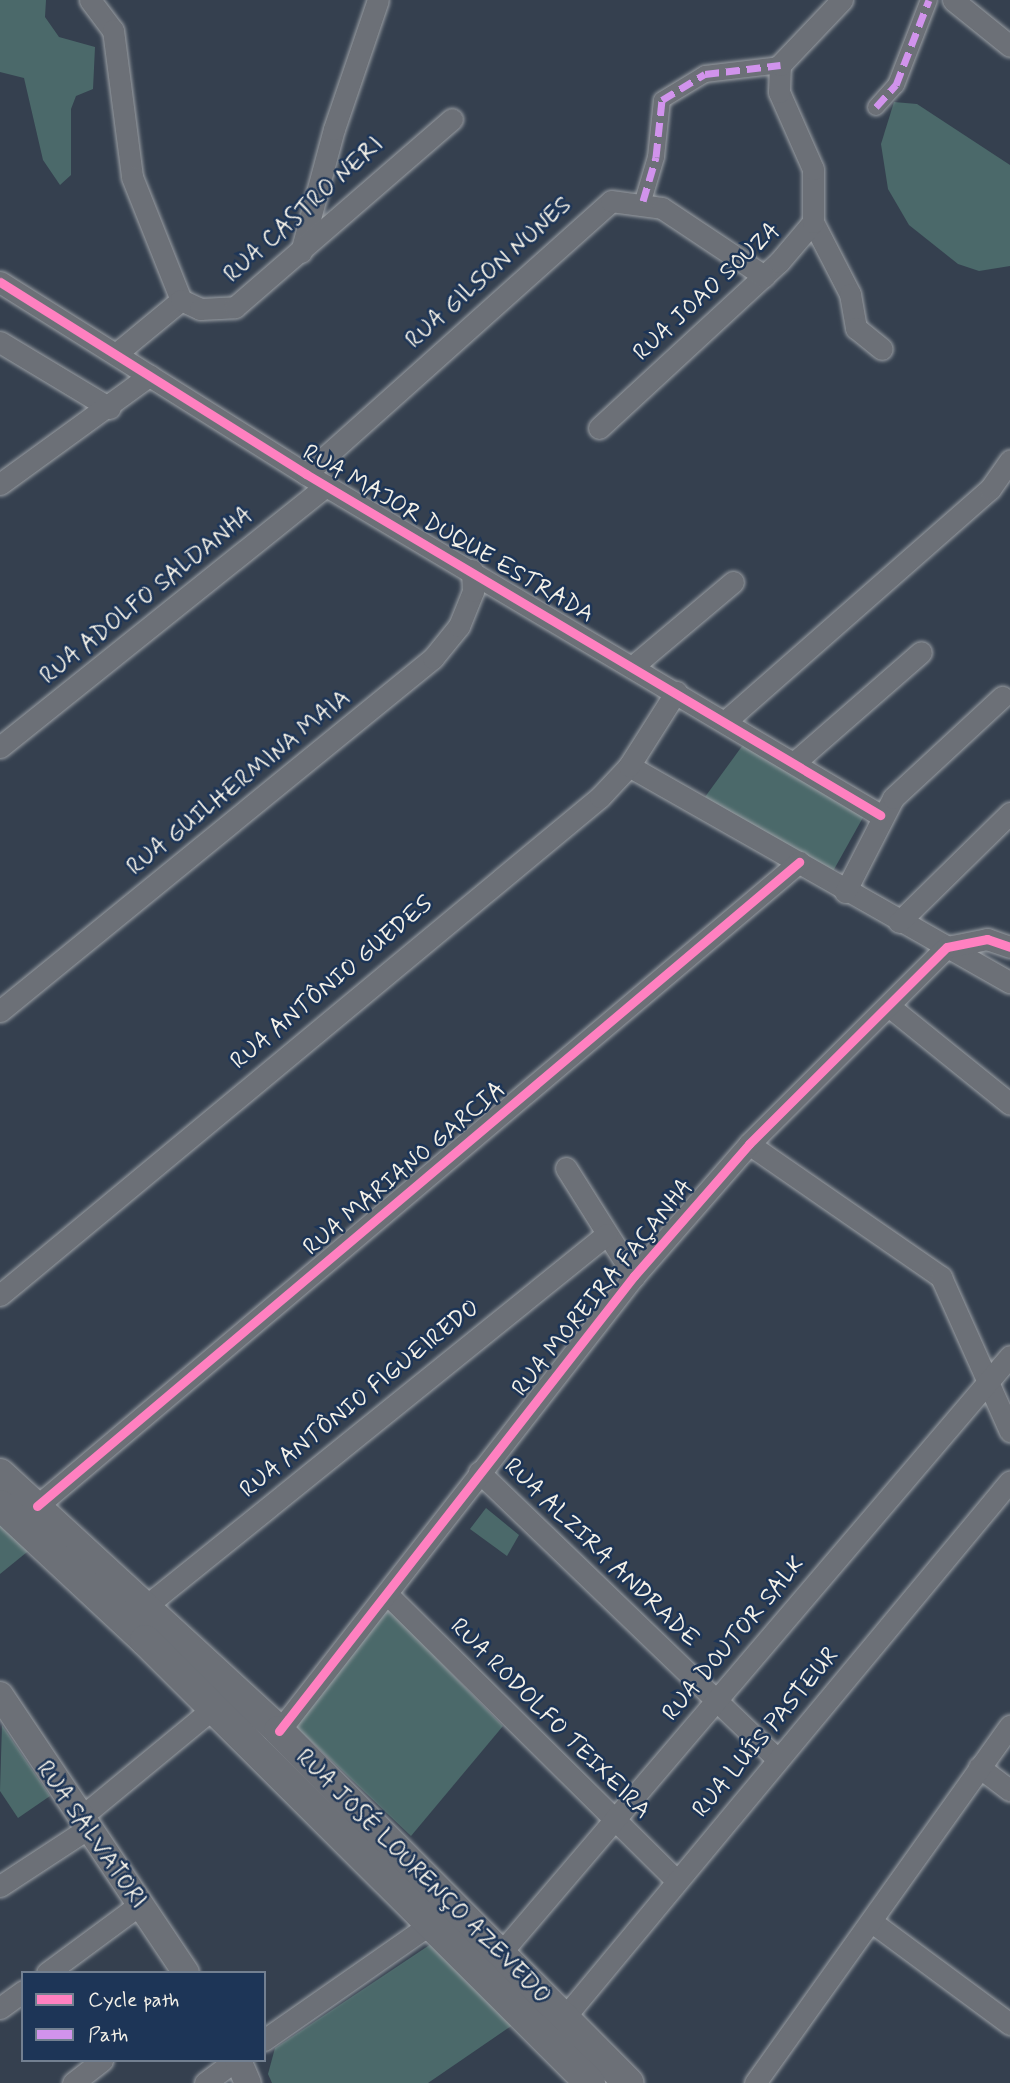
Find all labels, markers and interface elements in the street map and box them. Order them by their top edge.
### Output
street label: RUA CASTRO NERI [218,131,390,289]
street label: RUA GILSON NUNES [397,188,581,358]
street label: RUA JOAO SOUZA [627,216,787,368]
street label: RUA MAJOR DUQUE ESTRADA [299,440,597,628]
street label: RUA ADOLFO SALDANHA [35,502,259,690]
street label: RUA GUILHERMINA MAIA [117,681,361,885]
street label: RUA ANTÔNIO GUEDES [225,890,439,1076]
street label: RUA MARIANO GARCIA [297,1075,513,1263]
street label: RUA MOREIRA FAÇANHA [507,1174,699,1402]
street label: RUA ANTÔNIO FIGUEIREDO [231,1291,489,1507]
street label: RUA ALZIRA ANDRADE [498,1453,704,1653]
street label: RUA DOUTOR SALK [657,1551,811,1727]
street label: RUA RODOLFO TEIXEIRA [442,1611,658,1827]
street label: RUA LUÍS PASTEUR [686,1641,846,1825]
street label: RUA JOSÉ LOURENÇO AZEVEDO [287,1741,559,2013]
street label: RUA SALVATORI [29,1754,153,1916]
legend [21,1971,266,2062]
text: Cycle path [88,1986,179,2014]
text: Path [88,2021,128,2049]

